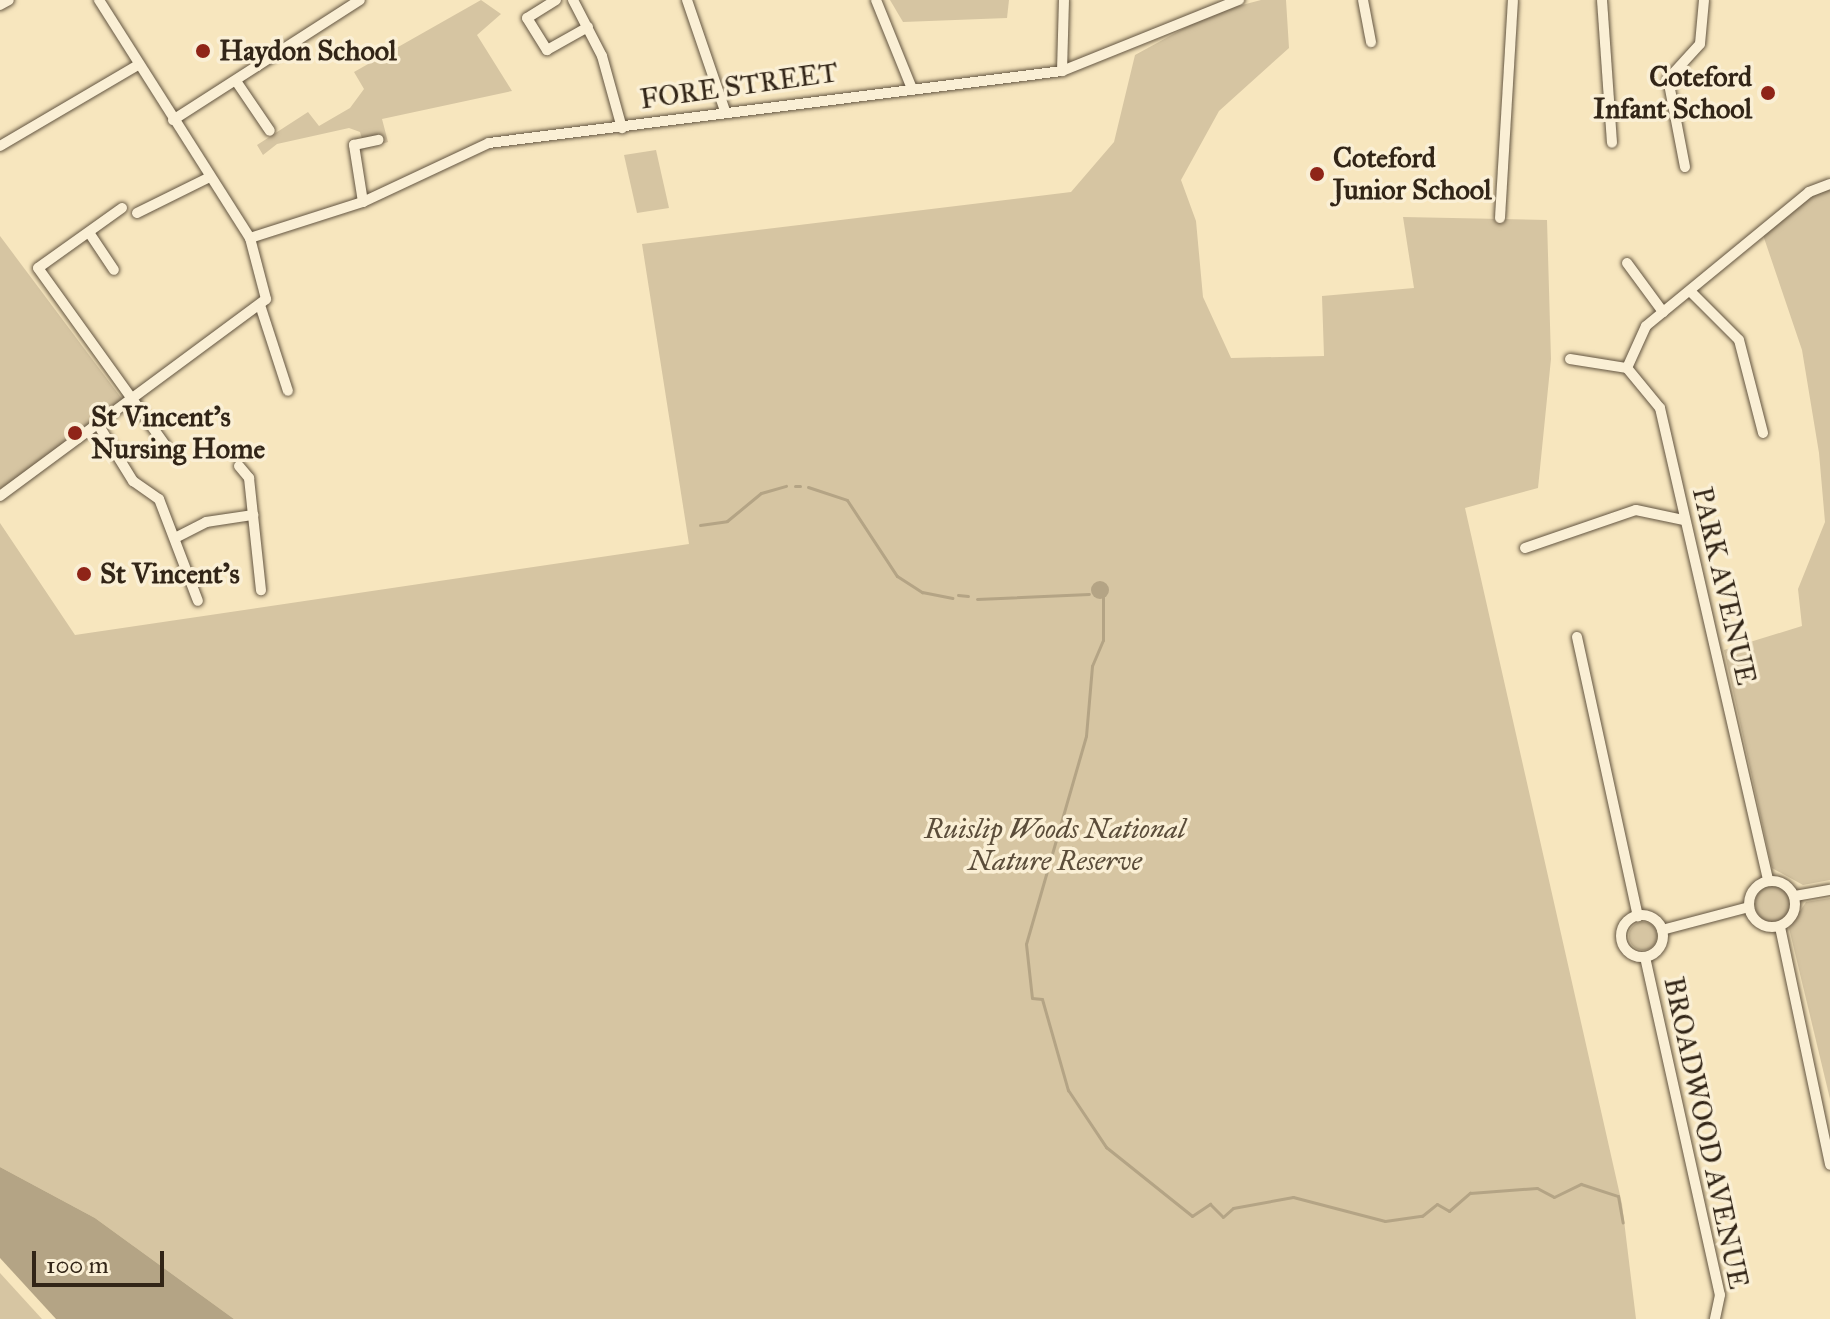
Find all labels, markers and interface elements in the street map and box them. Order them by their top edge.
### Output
place label: Haydon School [219,34,397,68]
marker: Haydon School [194,42,212,60]
street label: FORE STREET [638,55,840,117]
place label: Coteford Infant School [1593,60,1752,126]
marker: Coteford Infant School [1759,84,1777,102]
place label: Coteford Junior School [1333,141,1492,207]
marker: Coteford Junior School [1308,165,1326,183]
place label: St Vincent's Nursing Home [91,400,265,466]
marker: St Vincent's Nursing Home [66,424,84,442]
street label: PARK AVENUE [1685,484,1763,688]
place label: St Vincent's [100,557,240,591]
marker: St Vincent's [75,565,93,583]
park label: Ruislip Woods National Nature Reserve [925,812,1185,878]
street label: BROADWOOD AVENUE [1656,974,1756,1292]
scale bar [36,1235,168,1285]
text: 100 m [46,1250,109,1280]

